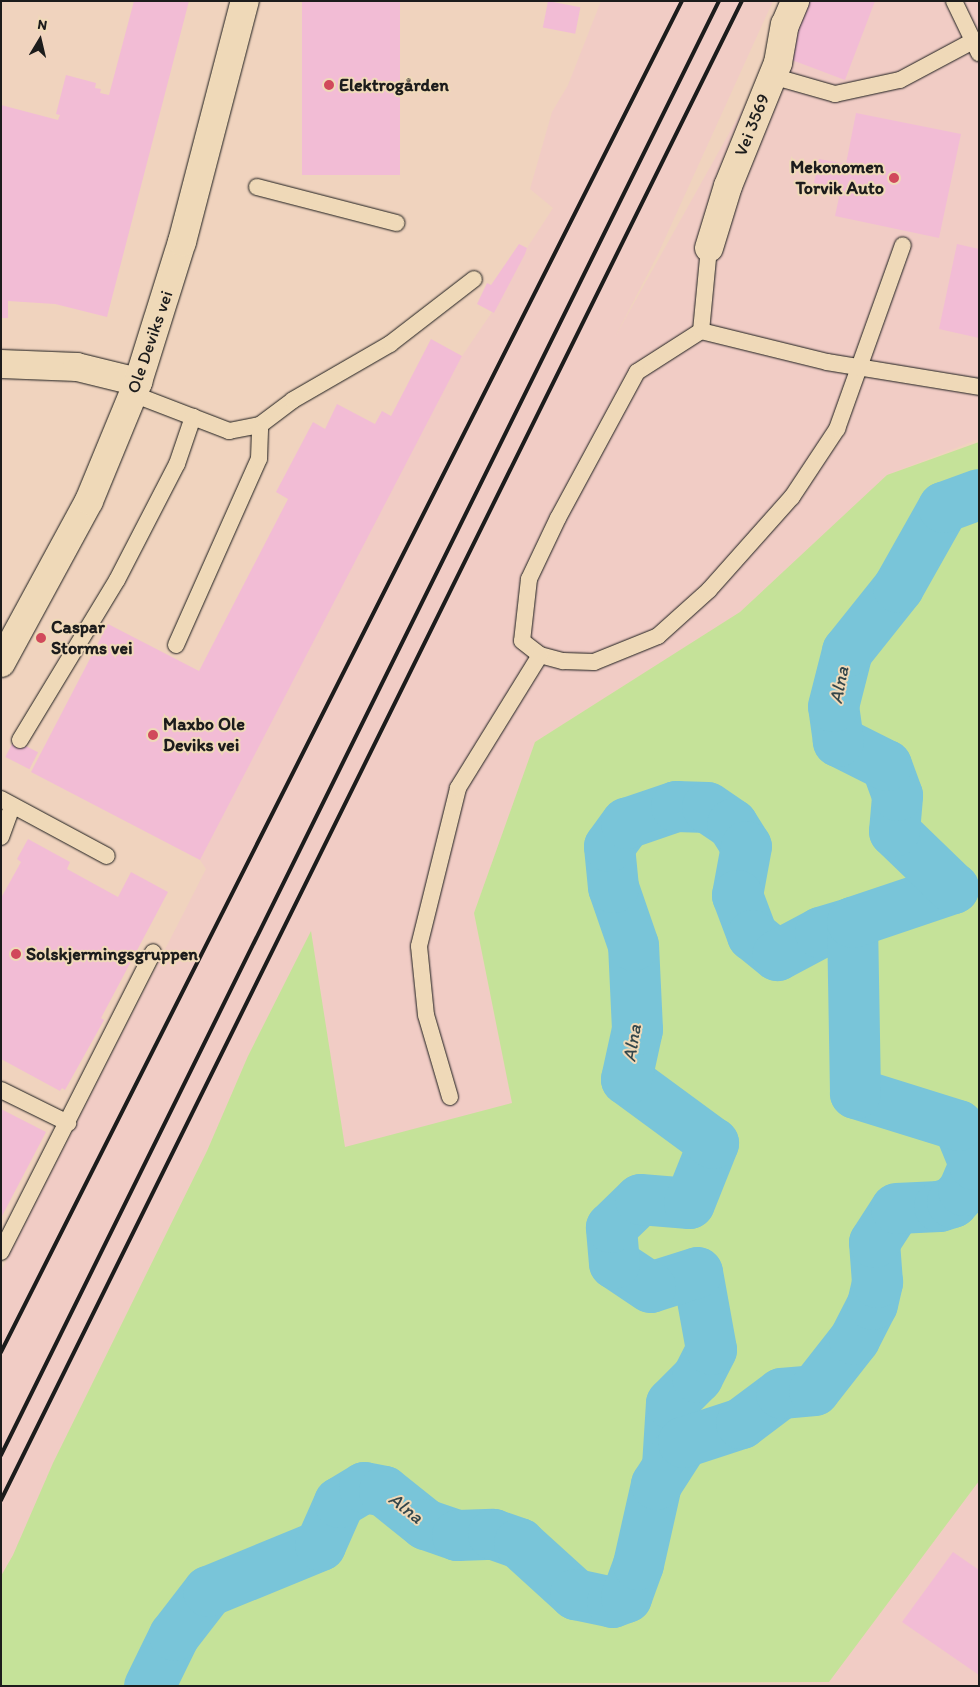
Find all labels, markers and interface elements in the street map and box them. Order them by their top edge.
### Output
north arrow [15,15,65,65]
text: N [36,16,48,34]
place label: Elektrogården [339,74,449,96]
marker: Elektrogården [323,79,335,91]
street label: Vei 3569 [730,91,774,159]
place label: Mekonomen Torvik Auto [790,157,884,200]
marker: Mekonomen Torvik Auto [888,172,900,184]
street label: Ole Deviks vei [122,288,178,396]
place label: Caspar Storms vei [51,617,133,660]
marker: Caspar Storms vei [35,632,47,644]
water label: Alna [824,664,854,706]
place label: Maxbo Ole Deviks vei [163,714,245,756]
marker: Maxbo Ole Deviks vei [147,729,159,741]
place label: Solskjermingsgruppen [26,943,198,965]
marker: Solskjermingsgruppen [10,948,22,960]
water label: Alna [618,1023,646,1063]
water label: Alna [384,1487,428,1529]

